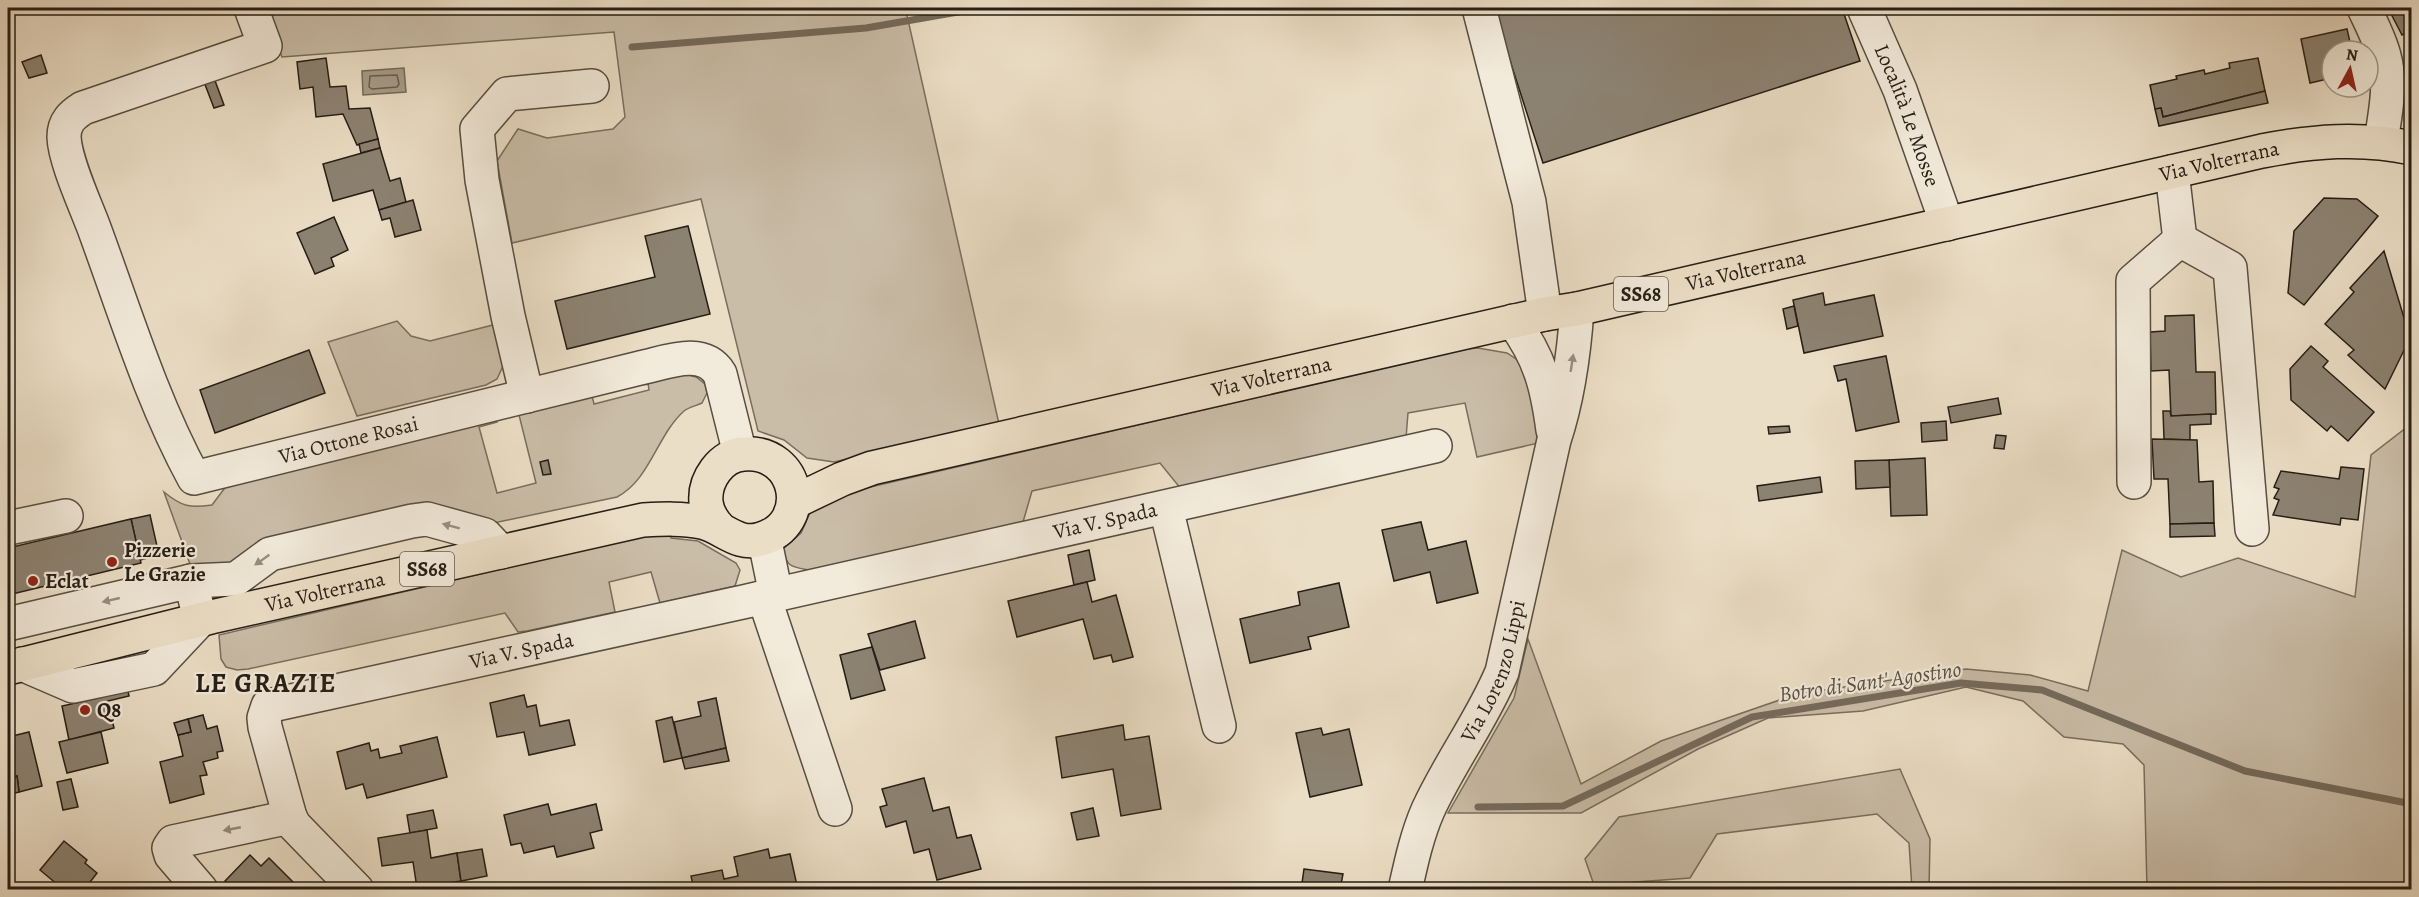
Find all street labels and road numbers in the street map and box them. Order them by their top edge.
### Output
street label: Località Le Mosse [1868,40,1947,190]
street label: Via Volterrana [2156,134,2282,188]
street label: Via Volterrana [1682,243,1808,298]
road number: SS68 [1614,277,1668,311]
street label: Via Volterrana [1208,349,1334,404]
street label: Via Ottone Rosai [275,409,421,471]
street label: Via V. Spada [1049,495,1160,546]
road number: SS68 [400,552,454,586]
street label: Via Volterrana [261,564,388,619]
street label: Via Lorenzo Lippi [1453,597,1532,748]
street label: Via V. Spada [466,625,576,676]

